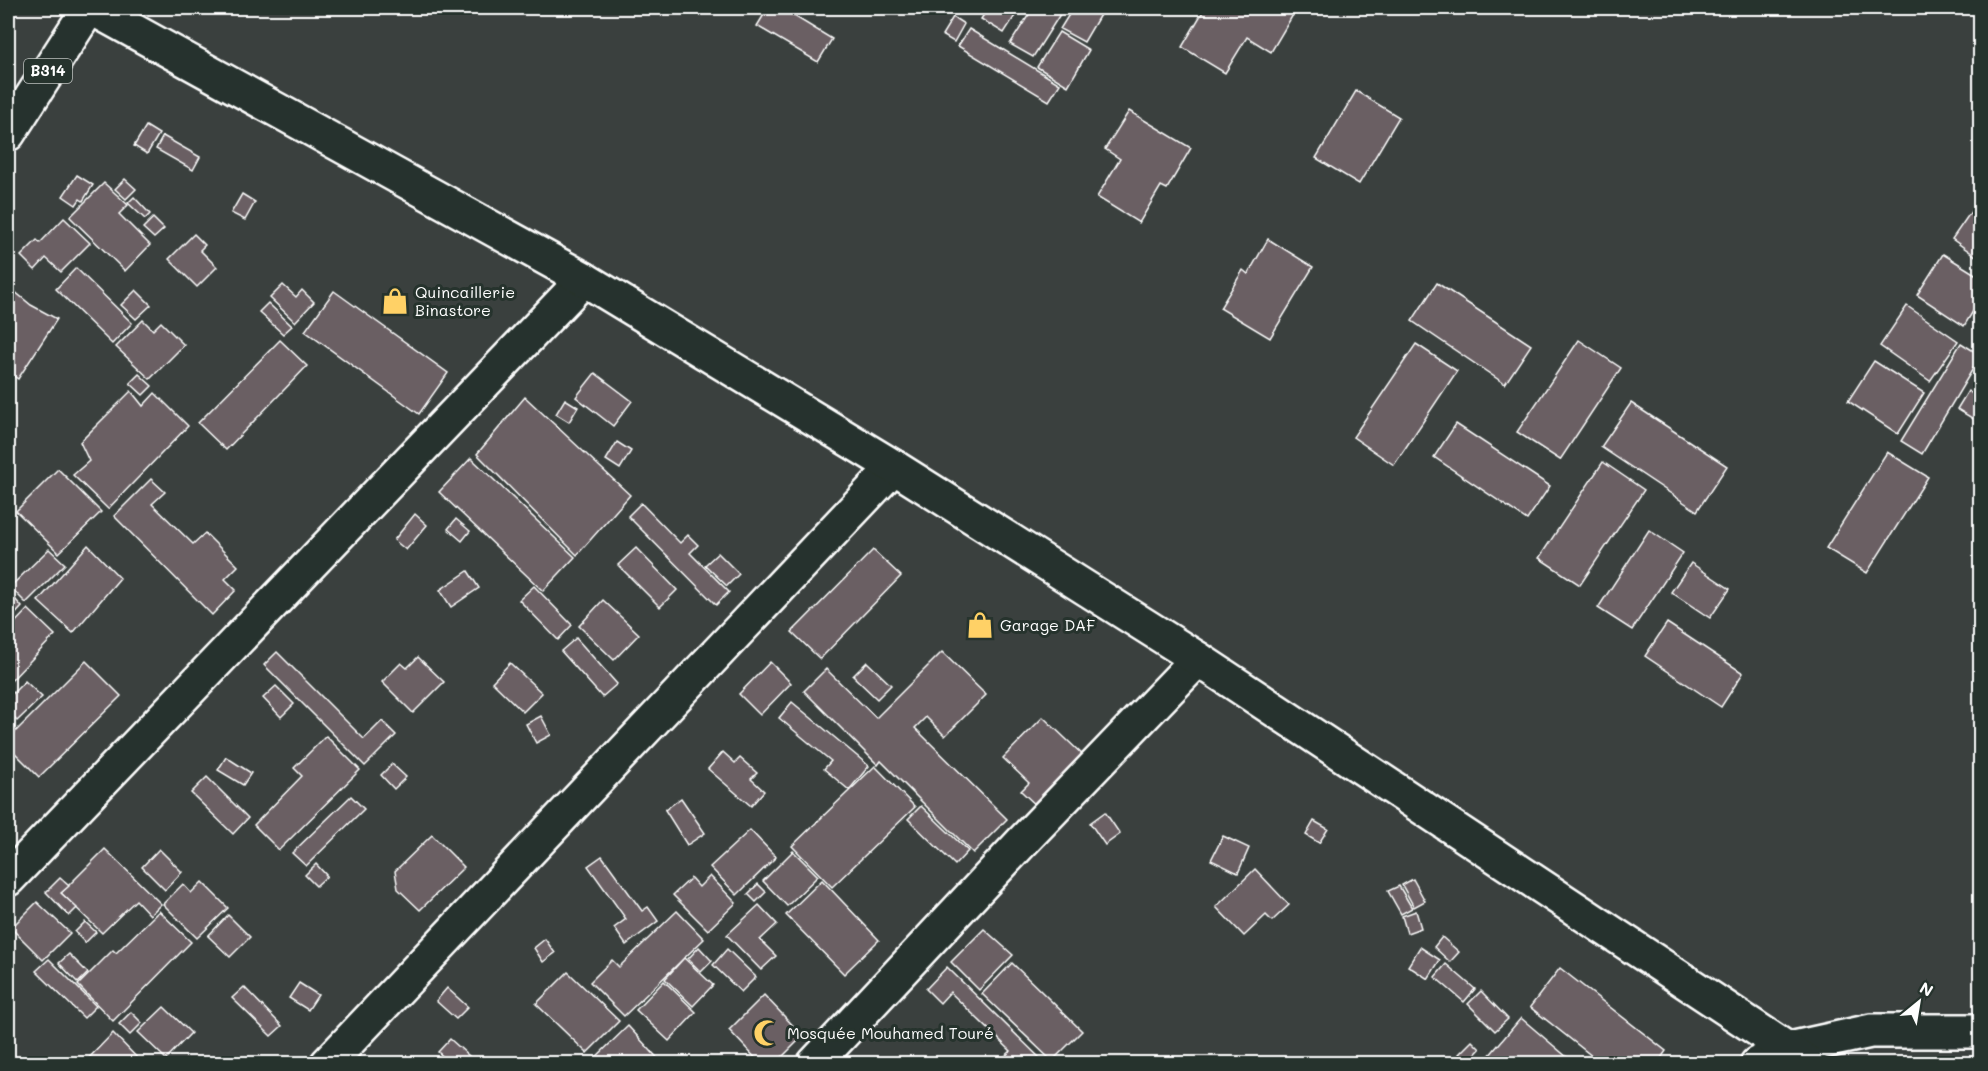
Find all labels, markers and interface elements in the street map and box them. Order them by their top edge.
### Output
road number: B314 [24,59,72,83]
place label: Quincaillerie Binastore [415,281,515,320]
shop icon: Quincaillerie Binastore [380,286,410,316]
shop icon: Garage DAF [965,610,995,640]
place label: Garage DAF [1000,614,1095,635]
north arrow [1889,972,1949,1032]
text: N [1916,976,1937,1001]
mosque icon: Mosquée Mouhamed Touré [752,1018,782,1048]
place label: Mosquée Mouhamed Touré [787,1022,994,1043]

